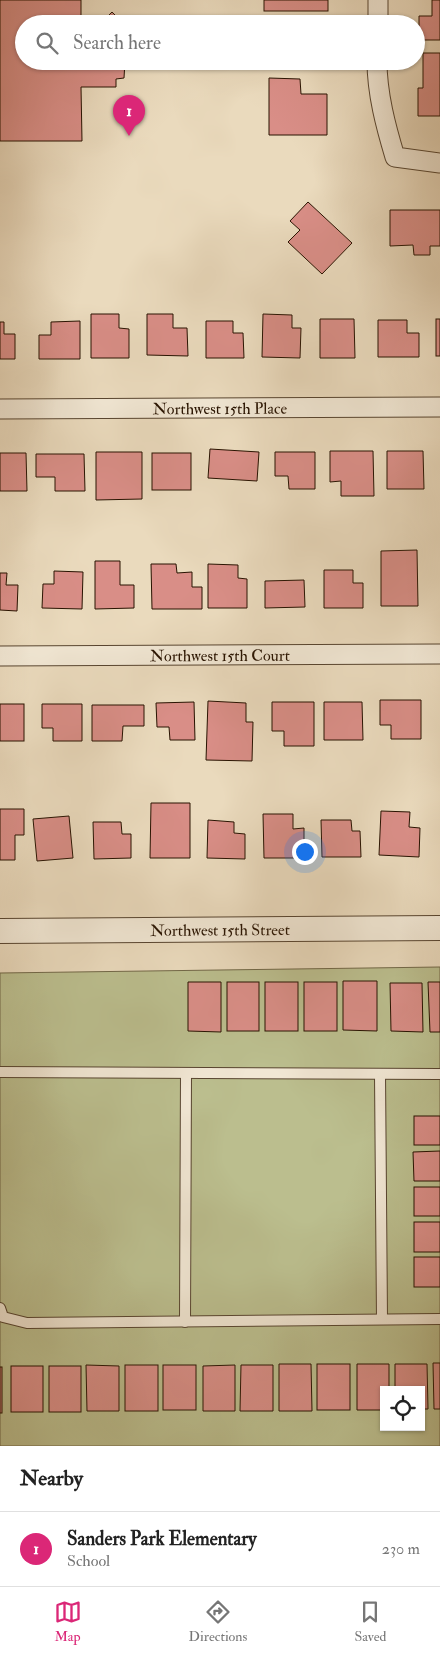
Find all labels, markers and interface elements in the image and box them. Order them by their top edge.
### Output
search box [15,15,425,70]
icon: search [33,29,61,57]
text: Search here [73,31,161,55]
pin: 1 [113,95,145,136]
street label: Northwest 15th Place [153,399,288,419]
street label: Northwest 15th Court [150,646,290,666]
your location [292,839,318,865]
street label: Northwest 15th Street [150,920,290,941]
map controls [380,1386,425,1431]
button: locate [380,1386,425,1431]
text: Nearby [20,1465,83,1492]
text: Sanders Park Elementary [67,1527,257,1551]
text: 1 [33,1539,39,1559]
text: 230 m [382,1539,420,1559]
text: School [67,1551,110,1571]
tab: Map [54,1598,82,1645]
tab: Directions [189,1598,247,1645]
tab: Saved [354,1598,386,1645]

